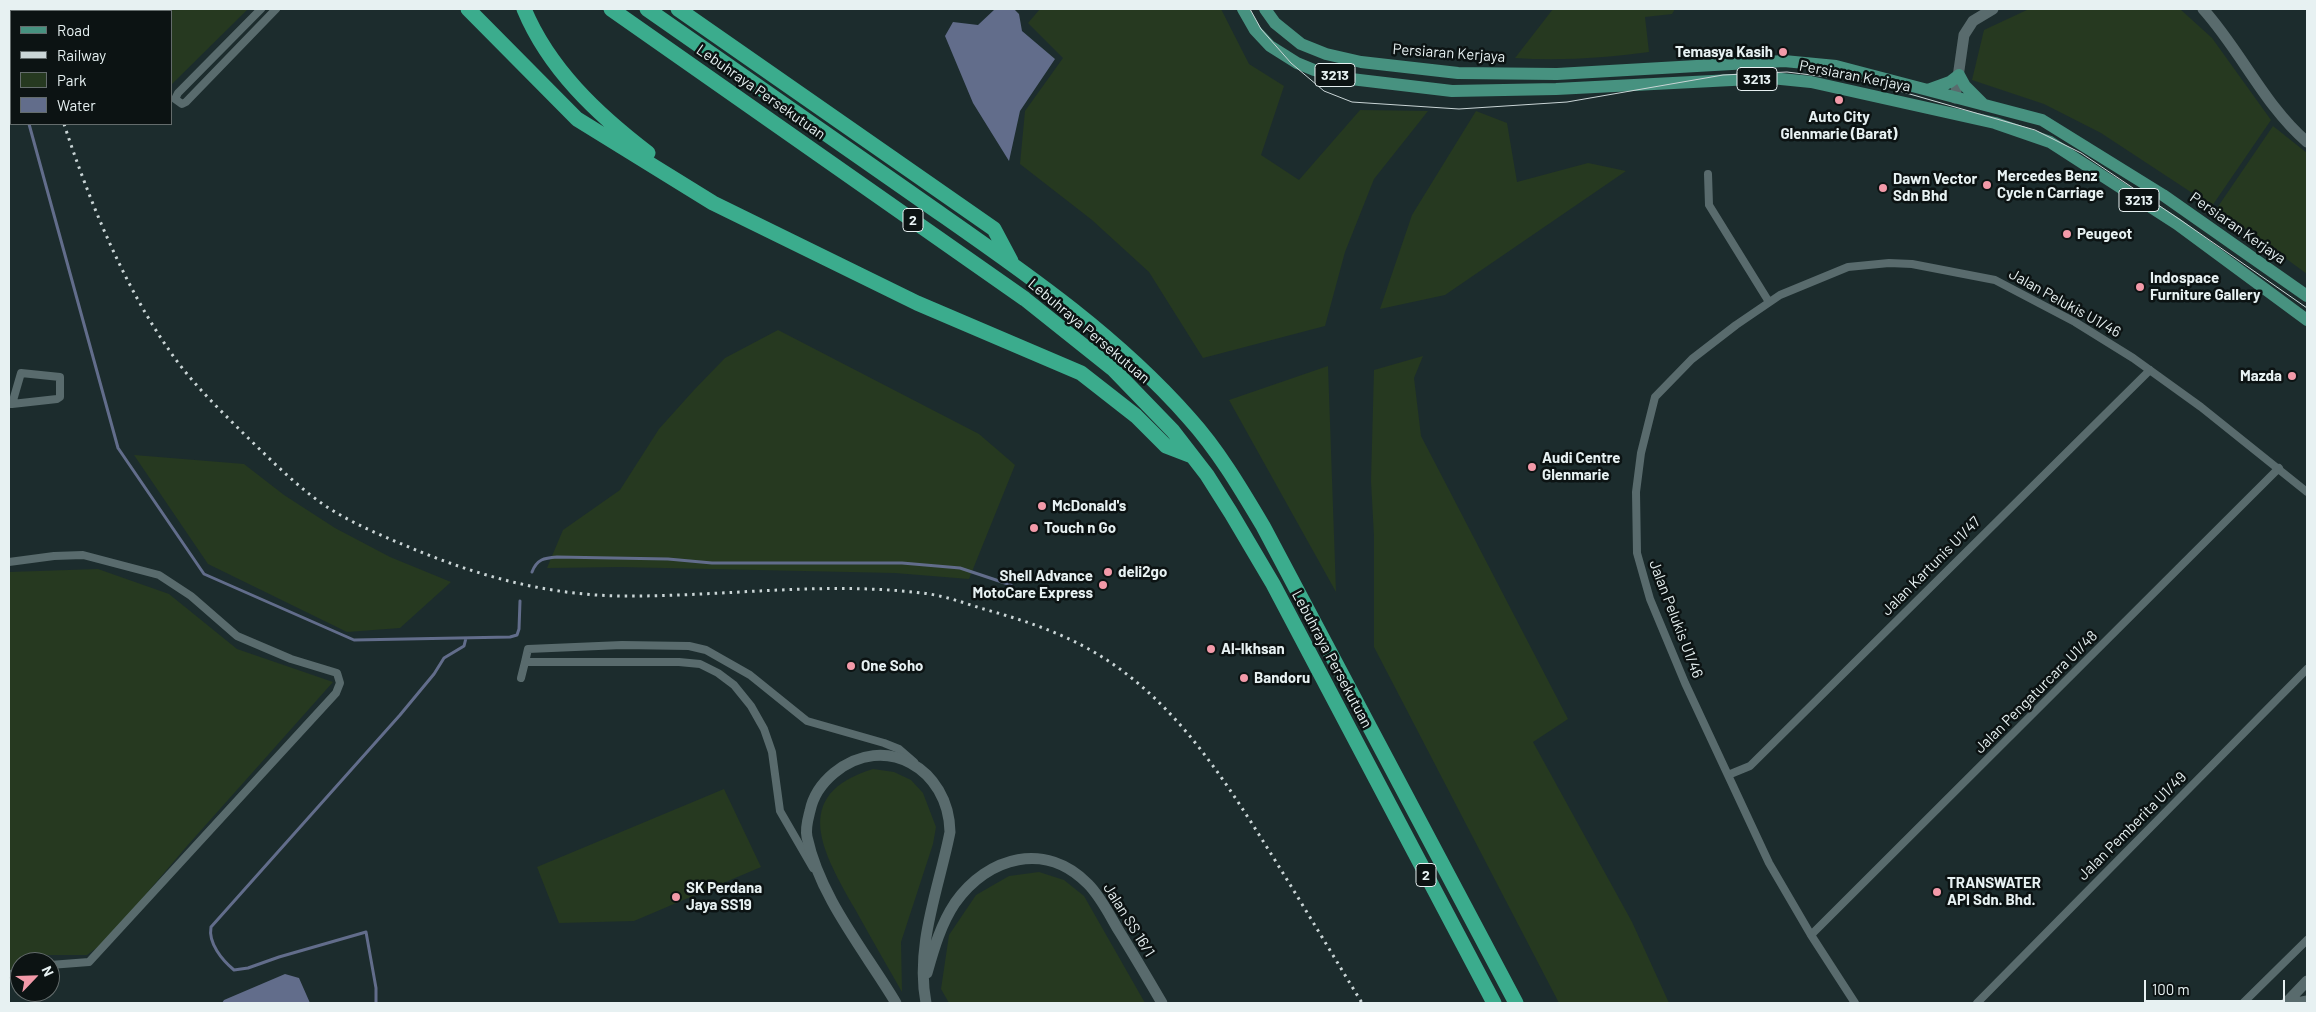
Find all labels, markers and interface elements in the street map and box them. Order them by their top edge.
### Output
legend [10,10,172,125]
text: Road [57,21,90,39]
street label: Persiaran Kerjaya [1392,40,1506,66]
street label: Lebuhraya Persekutuan [693,41,829,143]
place label: Temasya Kasih [1675,43,1773,61]
text: Railway [57,46,106,64]
marker: Temasya Kasih [1777,46,1789,58]
street label: Persiaran Kerjaya [1798,56,1912,96]
road number: 3213 [1315,64,1355,86]
road number: 3213 [1737,68,1777,90]
text: Park [57,71,86,89]
marker: Auto City Glenmarie (Barat) [1833,94,1845,106]
text: Water [57,96,96,114]
place label: Auto City Glenmarie (Barat) [1780,108,1898,143]
place label: Mercedes Benz Cycle n Carriage [1997,167,2104,202]
place label: Dawn Vector Sdn Bhd [1893,170,1977,205]
marker: Mercedes Benz Cycle n Carriage [1981,179,1993,191]
marker: Dawn Vector Sdn Bhd [1877,182,1889,194]
road number: 3213 [2119,188,2159,212]
street label: Persiaran Kerjaya [2187,188,2289,268]
road number: 2 [903,208,923,232]
place label: Peugeot [2077,225,2132,243]
marker: Peugeot [2061,228,2073,240]
street label: Jalan Pelukis U1/46 [2006,265,2124,341]
place label: Indospace Furniture Gallery [2150,269,2260,304]
street label: Lebuhraya Persekutuan [1025,275,1153,387]
marker: Indospace Furniture Gallery [2134,281,2146,293]
place label: Mazda [2240,367,2282,385]
marker: Mazda [2286,370,2298,382]
place label: Audi Centre Glenmarie [1542,449,1620,484]
marker: Audi Centre Glenmarie [1526,461,1538,473]
place label: McDonald's [1052,497,1126,515]
marker: McDonald's [1036,500,1048,512]
street label: Jalan Kartunis U1/47 [1878,513,1984,619]
place label: Touch n Go [1044,519,1116,537]
marker: Touch n Go [1028,522,1040,534]
street label: Jalan Pelukis U1/46 [1645,557,1707,681]
place label: deli2go [1118,563,1167,581]
marker: deli2go [1102,566,1114,578]
place label: Shell Advance MotoCare Express [973,567,1093,602]
marker: Shell Advance MotoCare Express [1097,579,1109,591]
street label: Lebuhraya Persekutuan [1288,587,1376,731]
street label: Jalan Pengaturcara U1/48 [1971,627,2101,757]
place label: Al-Ikhsan [1221,640,1285,658]
marker: Al-Ikhsan [1205,643,1217,655]
place label: One Soho [861,657,923,675]
marker: One Soho [845,660,857,672]
place label: Bandoru [1254,669,1310,687]
marker: Bandoru [1238,672,1250,684]
street label: Jalan Pemberita U1/49 [2074,768,2190,884]
road number: 2 [1416,864,1436,886]
place label: TRANSWATER API Sdn. Bhd. [1947,874,2041,909]
place label: SK Perdana Jaya SS19 [686,879,762,914]
street label: Jalan SS 16/1 [1099,880,1159,960]
marker: TRANSWATER API Sdn. Bhd. [1931,886,1943,898]
marker: SK Perdana Jaya SS19 [670,891,682,903]
north arrow [10,952,60,1002]
text: N [39,963,58,979]
scale bar [2146,970,2287,1002]
text: 100 m [2152,980,2190,998]

